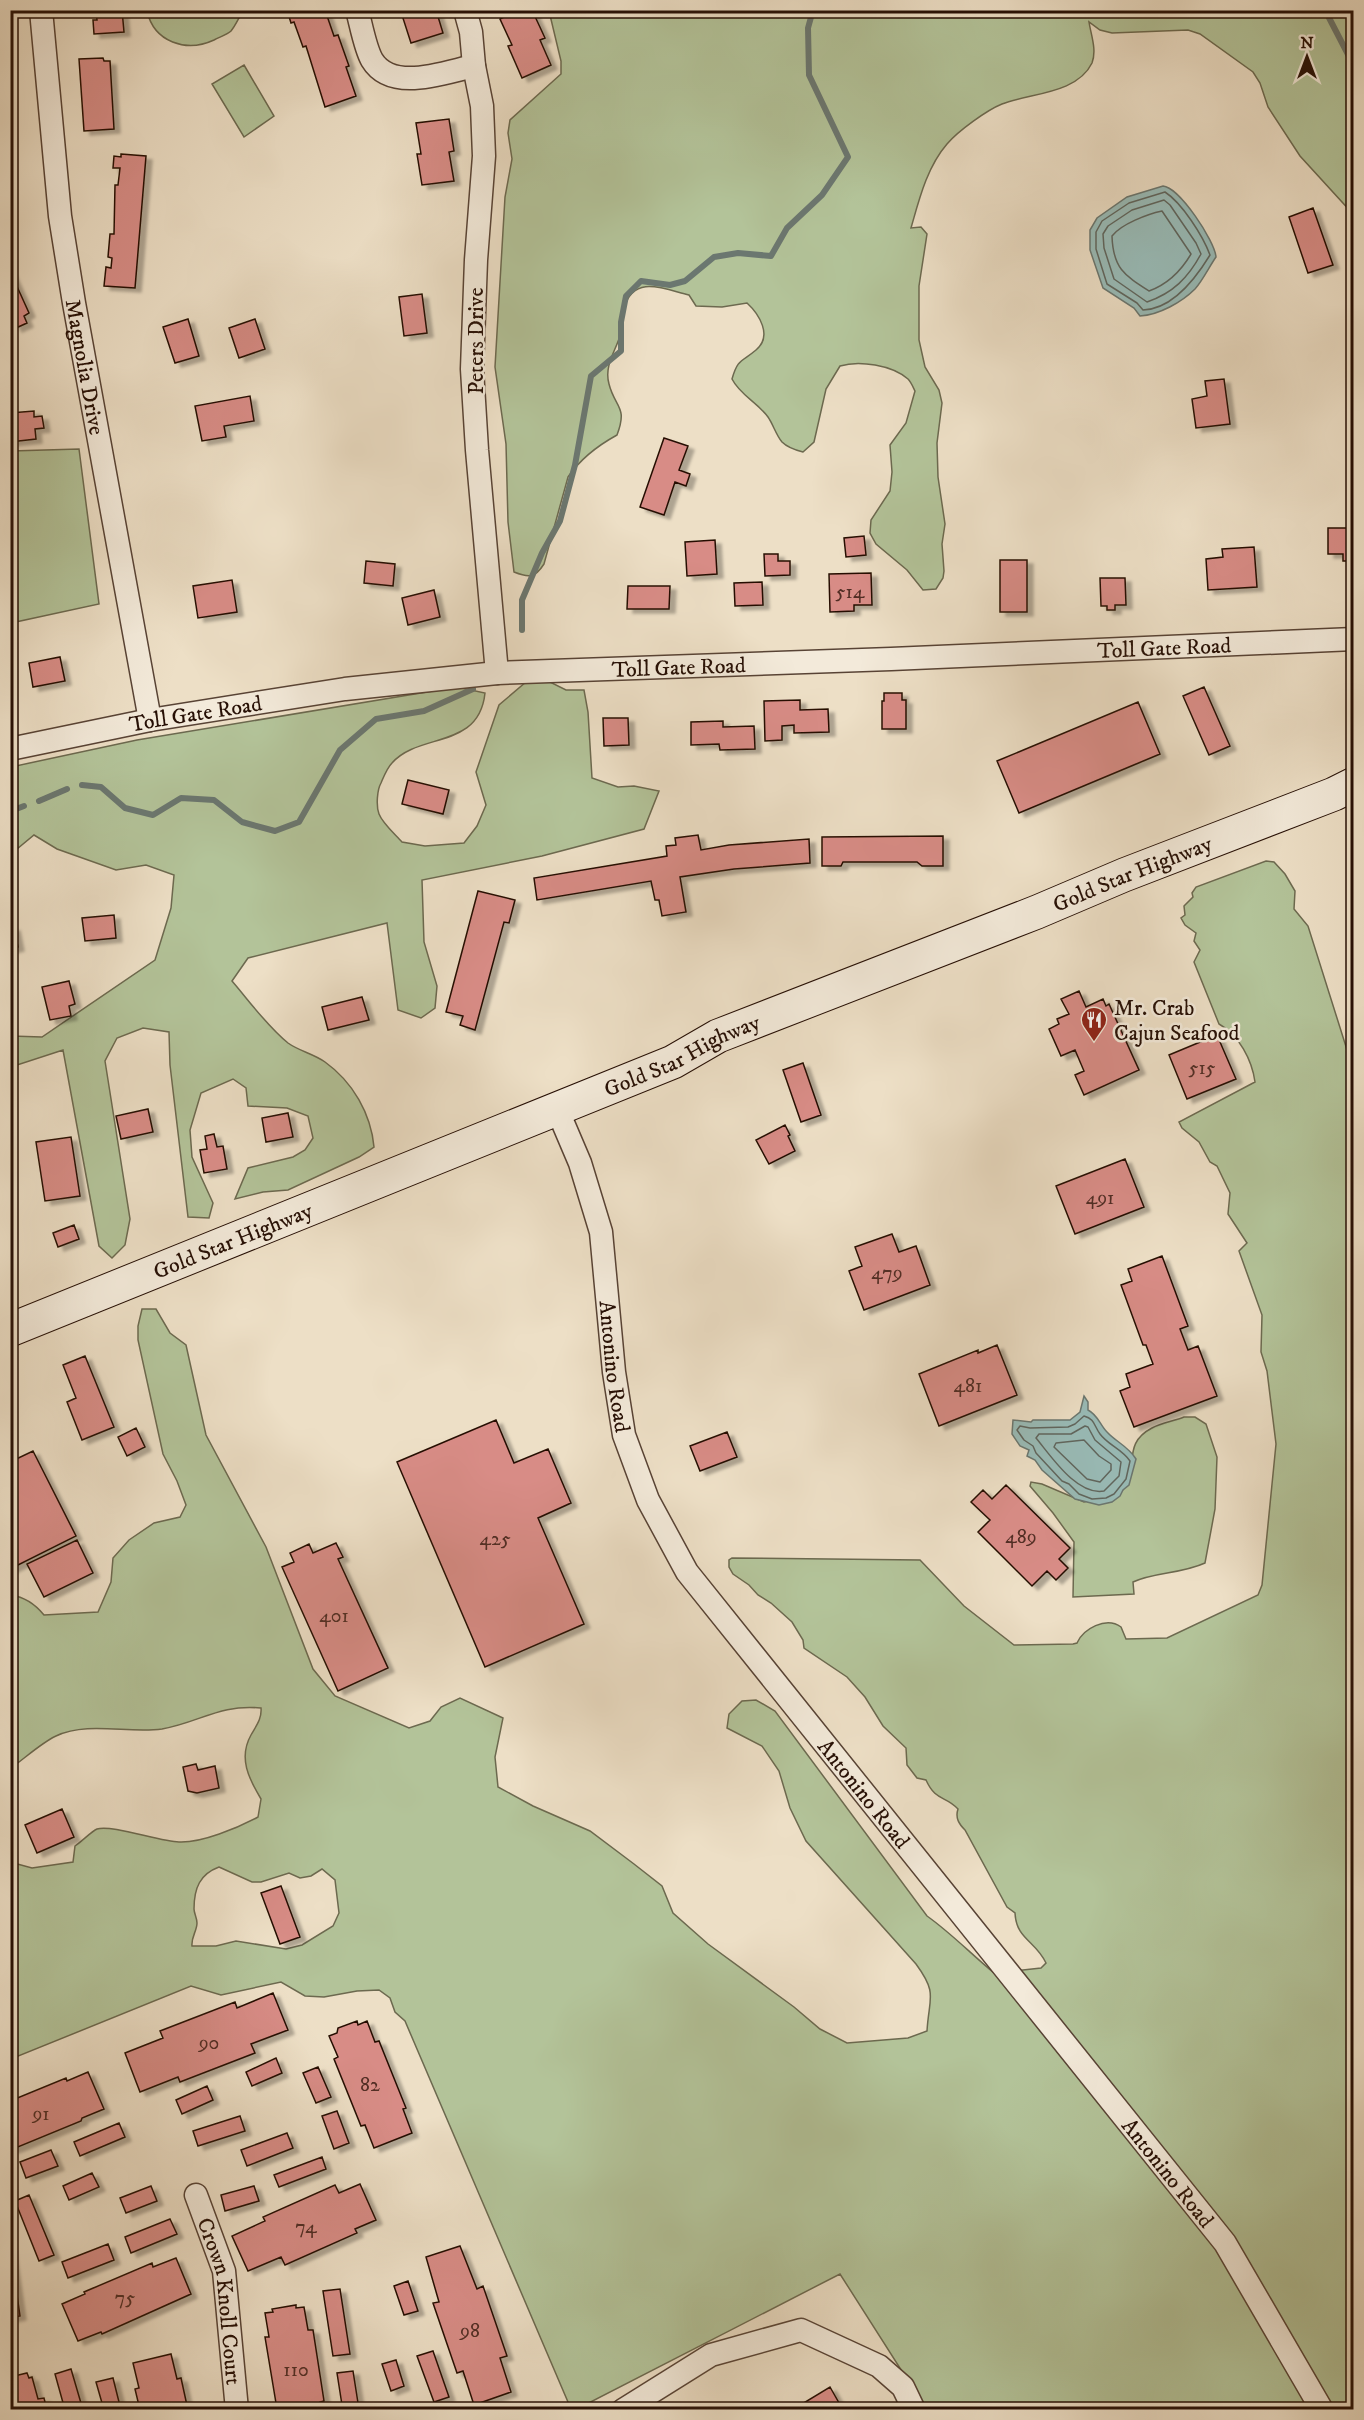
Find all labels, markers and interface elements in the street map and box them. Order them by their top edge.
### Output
north arrow [1277,27,1337,87]
text: N [1300,33,1314,53]
street label: Peters Drive [463,288,490,394]
street label: Magnolia Drive [59,297,110,437]
house number: 514 [836,580,865,605]
street label: Toll Gate Road [1097,632,1232,665]
street label: Toll Gate Road [611,652,746,684]
street label: Toll Gate Road [127,690,264,739]
street label: Gold Star Highway [1049,830,1216,919]
place label: Mr. Crab Cajun Seafood [1114,995,1239,1047]
restaurant icon: Mr. Crab Cajun Seafood [1079,1005,1109,1043]
street label: Gold Star Highway [600,1009,765,1104]
house number: 515 [1188,1056,1216,1081]
house number: 491 [1086,1186,1114,1211]
street label: Gold Star Highway [150,1197,317,1286]
house number: 479 [871,1261,903,1286]
street label: Antonino Road [592,1299,635,1435]
house number: 481 [954,1374,982,1399]
house number: 489 [1005,1525,1037,1550]
house number: 425 [479,1527,511,1552]
house number: 401 [319,1604,349,1629]
street label: Antonino Road [811,1734,915,1854]
house number: 90 [198,2031,219,2056]
house number: 82 [360,2073,380,2098]
house number: 91 [31,2102,50,2127]
street label: Antonino Road [1115,2113,1219,2234]
street label: Crown Knoll Court [191,2214,247,2386]
house number: 74 [295,2215,317,2240]
house number: 75 [115,2286,135,2311]
house number: 98 [459,2319,480,2344]
house number: 110 [283,2358,309,2383]

